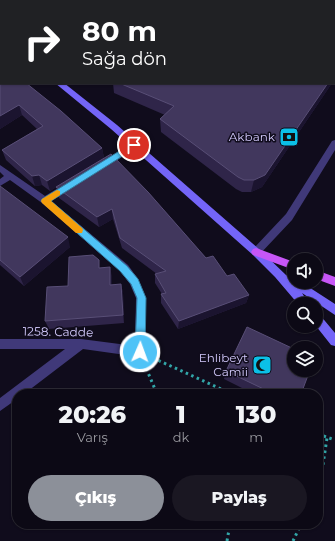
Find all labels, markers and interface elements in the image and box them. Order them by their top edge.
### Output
text: 80 m [82,14,157,48]
icon: right [16,16,68,68]
text: Sağa dön [82,48,167,70]
bank icon: Akbank [278,126,300,148]
pin [117,128,151,162]
place label: Akbank [229,129,276,144]
icon: arrive [123,134,145,156]
map controls [287,253,323,377]
button: sound [287,253,323,289]
button: search [287,297,323,333]
street label: 1258. Cadde [23,323,93,340]
position arrow [119,331,161,373]
button: layers [287,341,323,377]
place label: Ehlibeyt Camii [199,350,248,379]
mosque icon: Ehlibeyt Camii [251,354,273,376]
text: 20:26 [59,400,126,429]
text: 1 [176,400,186,429]
text: 130 [236,400,276,429]
text: Varış [77,429,108,445]
text: dk [173,429,189,445]
text: m [249,429,263,445]
button: Çıkış [28,475,164,521]
button: Paylaş [172,475,307,521]

